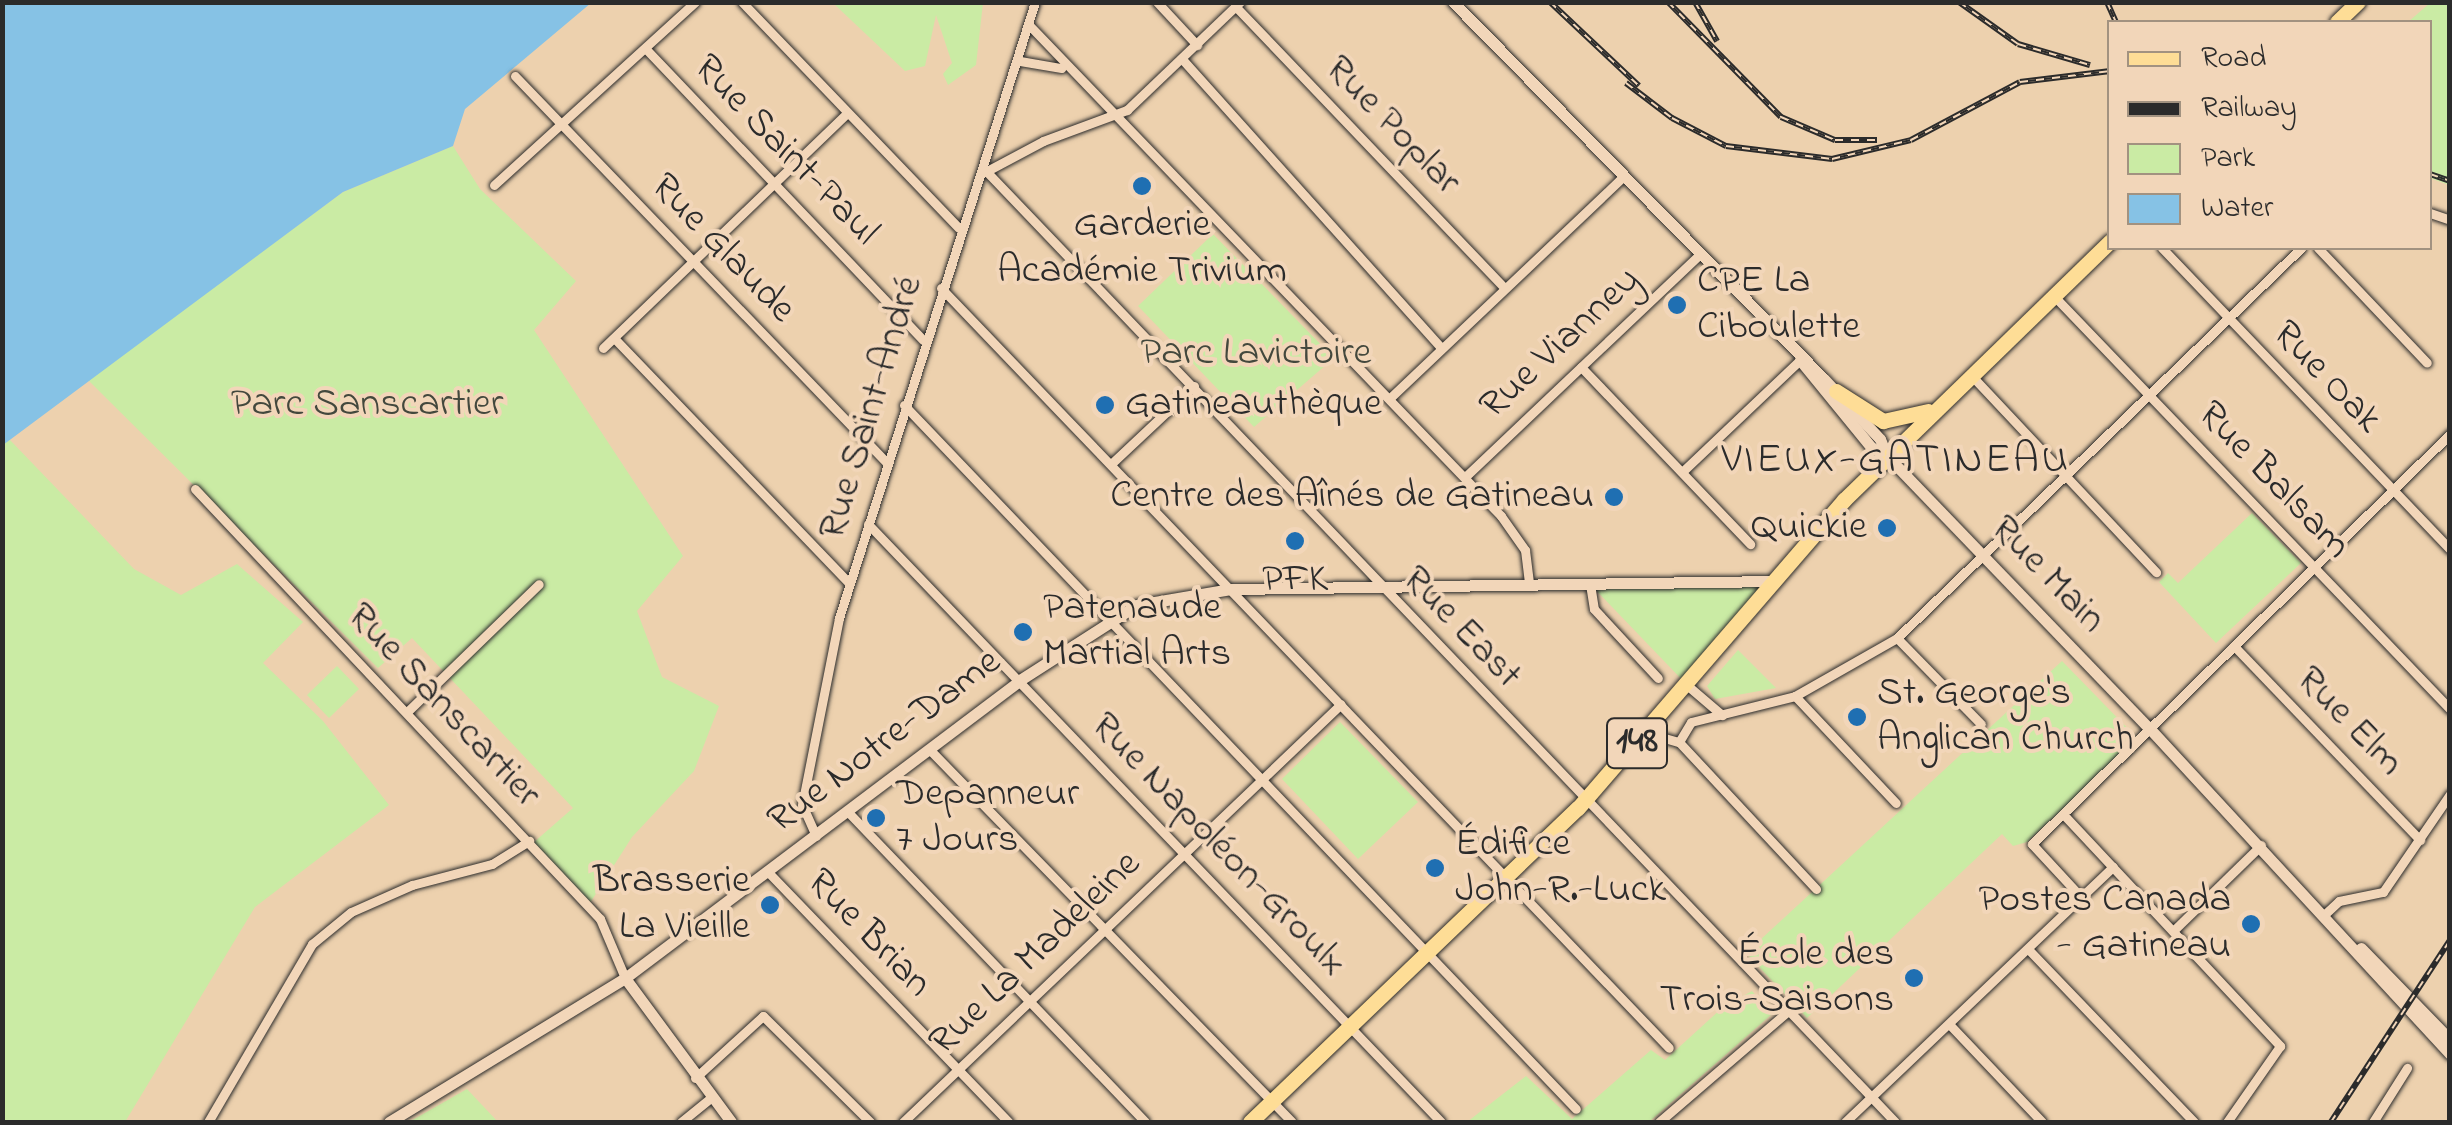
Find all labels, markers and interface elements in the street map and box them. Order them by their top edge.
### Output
legend [2107,20,2432,250]
text: Road [2201,37,2266,81]
street label: Rue Saint-Paul [682,45,888,257]
street label: Rue Poplar [1314,46,1470,206]
text: Railway [2201,87,2297,131]
text: Park [2201,137,2255,181]
street label: Rue Glaude [639,164,805,334]
marker: Garderie Académie Trivium [1131,175,1153,197]
text: Water [2201,187,2273,231]
place label: Garderie Académie Trivium [997,202,1287,296]
street label: Rue Vianney [1471,258,1651,430]
place label: CPE La Ciboulette [1697,258,1860,352]
street label: Rue Saint-André [809,271,935,545]
marker: CPE La Ciboulette [1666,294,1688,316]
street label: Rue Oak [2261,312,2391,444]
park label: Parc Lavictoire [1140,330,1372,378]
park label: Parc Sanscartier [231,381,503,429]
place label: Gatineauthèque [1125,381,1382,429]
street label: Rue Balsam [2186,392,2360,570]
marker: Gatineauthèque [1094,394,1116,416]
district label: VIEUX-GATINEAU [1722,436,2070,486]
place label: Centre des Aînés de Gatineau [1110,473,1594,521]
marker: Centre des Aînés de Gatineau [1603,486,1625,508]
place label: Quickie [1751,504,1867,552]
street label: Rue Main [1979,506,2115,644]
marker: Quickie [1876,517,1898,539]
marker: PFK [1284,530,1306,552]
place label: PFK [1262,557,1328,605]
street label: Rue East [1391,557,1531,699]
place label: Patenaude Martial Arts [1043,585,1231,679]
street label: Rue Sanscartier [336,594,550,818]
marker: Patenaude Martial Arts [1012,621,1034,643]
street label: Rue Notre-Dame [759,639,1011,845]
street label: Rue Elm [2285,657,2413,787]
place label: St. George's Anglican Church [1877,670,2134,764]
street label: Rue Napoléon-Groulx [1080,703,1356,987]
marker: St. George's Anglican Church [1846,706,1868,728]
road number: 148 [1604,710,1670,776]
place label: Depanneur 7 Jours [896,771,1079,865]
marker: Depanneur 7 Jours [865,807,887,829]
place label: Édifice John-R.-Luck [1455,821,1666,915]
street label: Rue La Madeleine [920,841,1152,1067]
marker: Édifice John-R.-Luck [1424,857,1446,879]
place label: Brasserie La Vieille [593,858,750,952]
street label: Rue Brian [795,860,941,1008]
place label: Postes Canada - Gatineau [1978,877,2231,971]
marker: Brasserie La Vieille [759,894,781,916]
marker: Postes Canada - Gatineau [2240,913,2262,935]
place label: École des Trois-Saisons [1660,931,1894,1025]
marker: École des Trois-Saisons [1903,967,1925,989]

